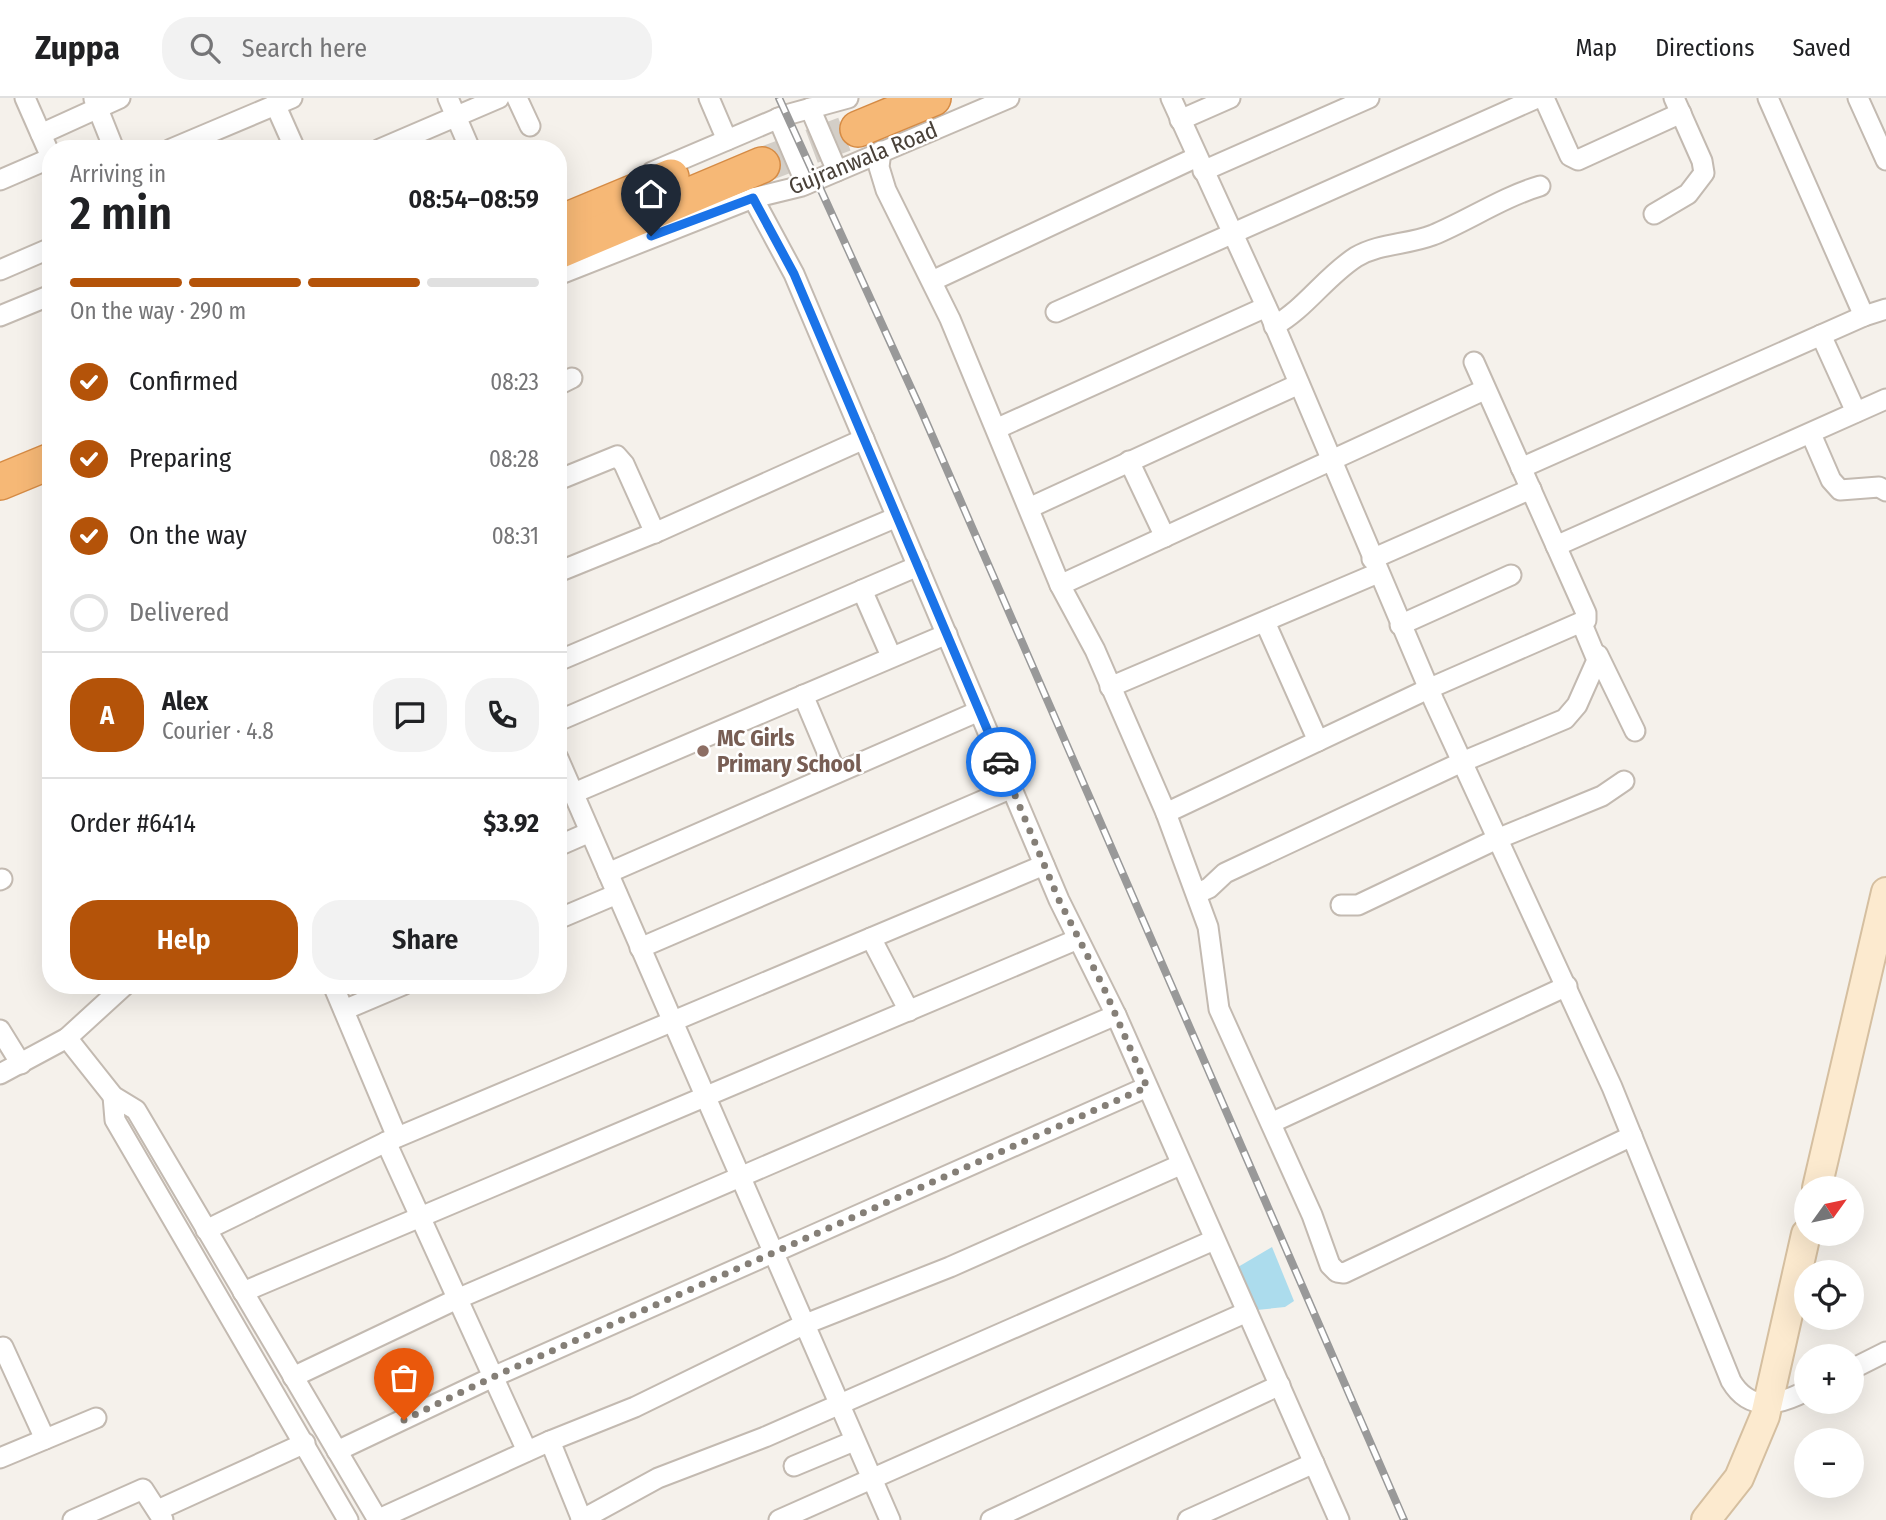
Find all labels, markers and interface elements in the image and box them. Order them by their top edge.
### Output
search box [162,17,652,80]
text: Zuppa [35,28,120,68]
icon: search [186,29,224,67]
text: Search here [242,33,367,64]
text: Map [1576,34,1617,62]
text: Directions [1655,34,1754,62]
text: Saved [1792,34,1851,62]
street label: Gujranwala Road [785,115,941,201]
text: Arriving in [70,160,166,188]
pin [621,164,681,236]
icon: home [632,175,670,213]
text: 08:54–08:59 [408,184,539,215]
text: 2 min [70,186,172,241]
text: On the way · 290 m [70,297,246,325]
icon: check [70,363,108,401]
text: Confirmed [129,366,239,397]
text: 08:23 [490,368,539,396]
icon: check [70,440,108,478]
text: Preparing [129,443,231,474]
text: 08:28 [489,445,539,473]
icon: check [70,517,108,555]
text: On the way [129,520,247,551]
text: 08:31 [492,522,539,550]
text: Delivered [129,597,230,628]
button: chat [373,678,447,752]
button: phone [465,678,539,752]
text: Alex [162,686,208,717]
text: A [100,700,114,731]
text: Courier · 4.8 [162,717,274,745]
place label: MC Girls Primary School [717,724,862,778]
courier [966,727,1036,797]
marker: MC Girls Primary School [695,743,711,759]
icon: car [982,743,1020,781]
text: Order #6414 [70,808,196,839]
text: $3.92 [483,808,539,839]
button: Help [70,900,298,980]
button: Share [312,900,539,980]
north arrow [1794,1176,1864,1246]
map controls [1794,1176,1864,1498]
button: locate [1794,1260,1864,1330]
button: + [1794,1344,1864,1414]
pin [374,1348,434,1420]
icon: bag [385,1359,423,1397]
button: − [1794,1428,1864,1498]

